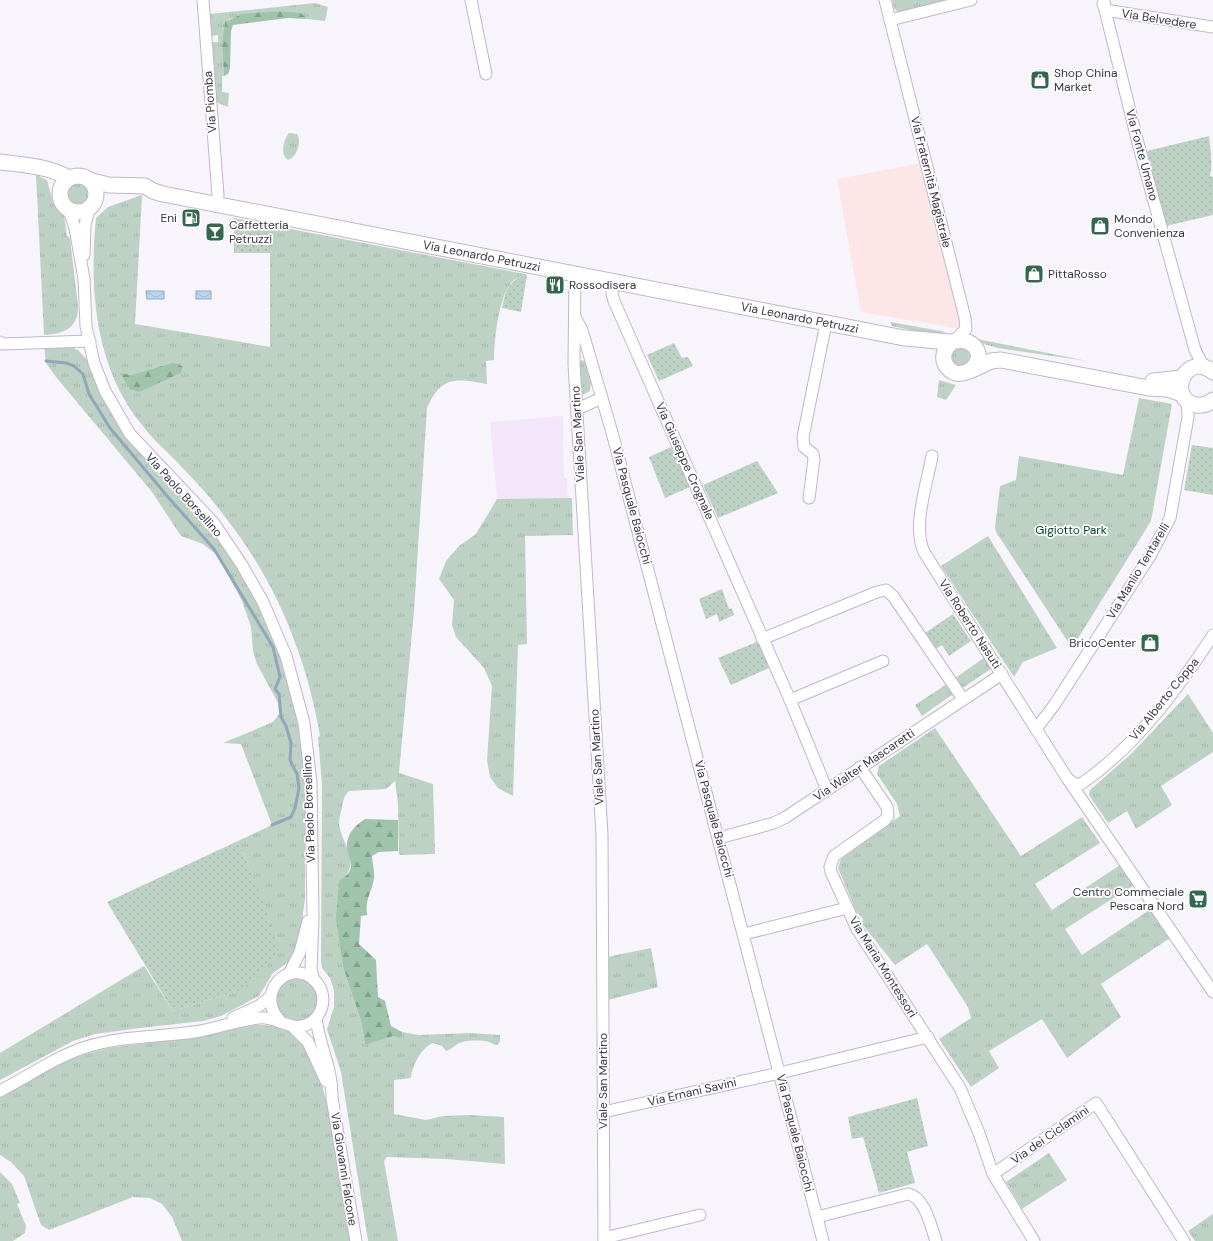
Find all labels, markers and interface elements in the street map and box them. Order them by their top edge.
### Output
street label: Via Belvedere [1120,5,1198,33]
place label: Shop China Market [1054,65,1117,95]
shop icon: Shop China Market [1029,69,1051,91]
street label: Via Piomba [200,70,220,134]
street label: Via Fonte Umano [1122,107,1162,203]
street label: Via Fraternità Magistrale [907,115,955,250]
fuel station icon: Eni [180,207,202,229]
place label: Eni [160,210,177,226]
place label: Mondo Convenienza [1114,211,1185,241]
shop icon: Mondo Convenienza [1089,215,1111,237]
place label: Caffetteria Petruzzi [229,217,289,247]
bar icon: Caffetteria Petruzzi [204,221,226,243]
street label: Via Leonardo Petruzzi [422,237,542,275]
shop icon: PittaRosso [1023,263,1045,285]
place label: PittaRosso [1048,266,1107,282]
restaurant icon: Rossodisera [544,274,566,296]
place label: Rossodisera [569,277,636,293]
street label: Via Leonardo Petruzzi [740,298,860,337]
street label: Viale San Martino [567,385,589,483]
street label: Via Giuseppe Crognale [652,400,718,522]
street label: Via Pasquale Baiocchi [609,446,655,566]
street label: Via Paolo Borsellino [142,450,226,540]
street label: Via Manlio Tentarelli [1103,520,1173,622]
park label: Gigiotto Park [1035,522,1107,538]
street label: Via Roberto Nasuti [935,576,1005,672]
shop icon: BricoCenter [1139,632,1161,654]
place label: BricoCenter [1069,635,1137,651]
street label: Via Alberto Coppa [1126,654,1202,744]
street label: Viale San Martino [586,708,608,806]
street label: Via Walter Mascaretti [810,725,918,805]
street label: Via Paolo Borsellino [299,755,319,863]
street label: Via Pasquale Baiocchi [691,759,737,879]
place label: Centro Commeciale Pescara Nord [1073,884,1184,914]
supermarket icon: Centro Commeciale Pescara Nord [1187,888,1209,910]
street label: Via Maria Montessori [845,913,921,1021]
street label: Viale San Martino [595,1033,611,1129]
street label: Via Pasquale Baiocchi [773,1072,817,1194]
street label: Via Ernani Savini [646,1074,738,1110]
street label: Via dei Ciclamini [1008,1102,1092,1168]
street label: Via Giovanni Falcone [327,1111,361,1227]

